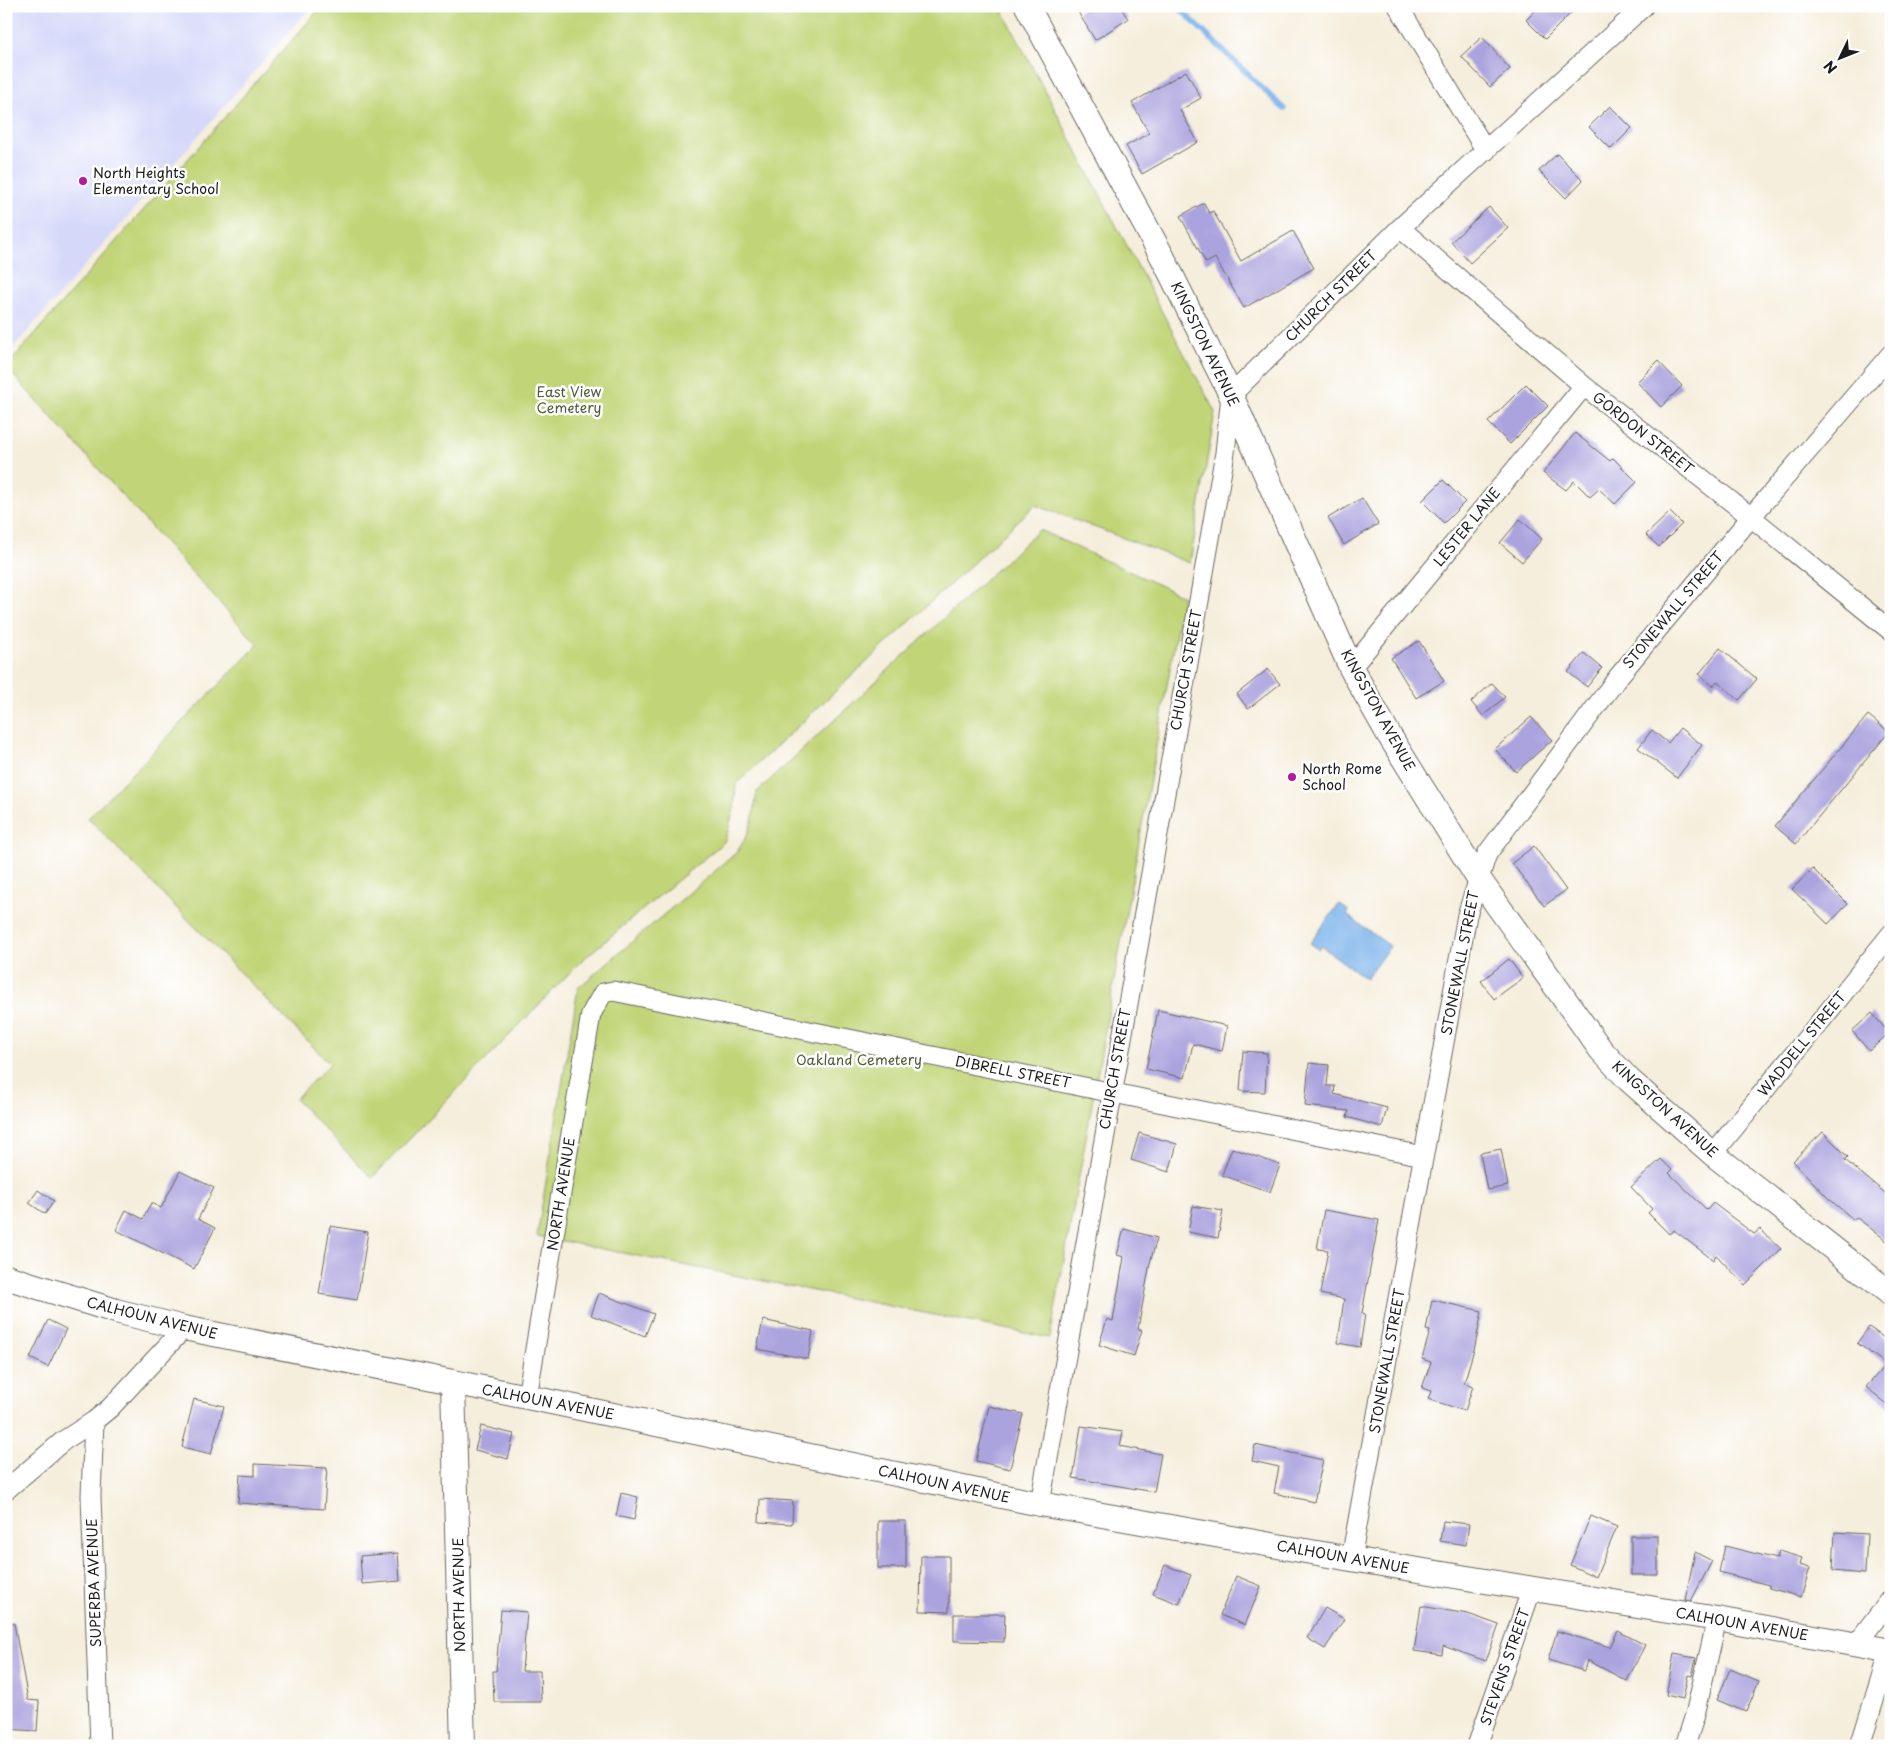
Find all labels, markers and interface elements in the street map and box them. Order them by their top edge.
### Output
north arrow [1814,32,1864,82]
text: N [1819,56,1842,78]
place label: North Heights Elementary School [93,162,219,199]
marker: North Heights Elementary School [77,175,89,187]
street label: CHURCH STREET [1280,245,1382,346]
street label: KINGSTON AVENUE [1166,278,1245,410]
park label: East View Cemetery [536,381,602,418]
street label: GORDON STREET [1588,386,1699,479]
street label: LESTER LANE [1428,483,1505,571]
street label: STONEWALL STREET [1617,546,1728,673]
street label: CHURCH STREET [1165,607,1207,732]
street label: KINGSTON AVENUE [1336,645,1421,775]
place label: North Rome School [1302,758,1382,795]
marker: North Rome School [1286,771,1298,783]
street label: STONEWALL STREET [1435,888,1484,1037]
street label: WADDELL STREET [1753,986,1851,1101]
street label: CHURCH STREET [1094,1006,1136,1131]
park label: Oakland Cemetery [796,1049,922,1070]
street label: DIBRELL STREET [954,1050,1073,1093]
street label: KINGSTON AVENUE [1608,1055,1723,1162]
street label: NORTH AVENUE [541,1136,580,1252]
street label: STONEWALL STREET [1363,1286,1410,1435]
street label: CALHOUN AVENUE [84,1291,220,1344]
street label: CALHOUN AVENUE [480,1378,616,1425]
street label: CALHOUN AVENUE [876,1459,1012,1508]
street label: SUPERBA AVENUE [81,1518,106,1648]
street label: CALHOUN AVENUE [1275,1535,1411,1579]
street label: NORTH AVENUE [447,1537,470,1652]
street label: CALHOUN AVENUE [1674,1602,1810,1646]
street label: STEVENS STREET [1475,1605,1535,1728]

